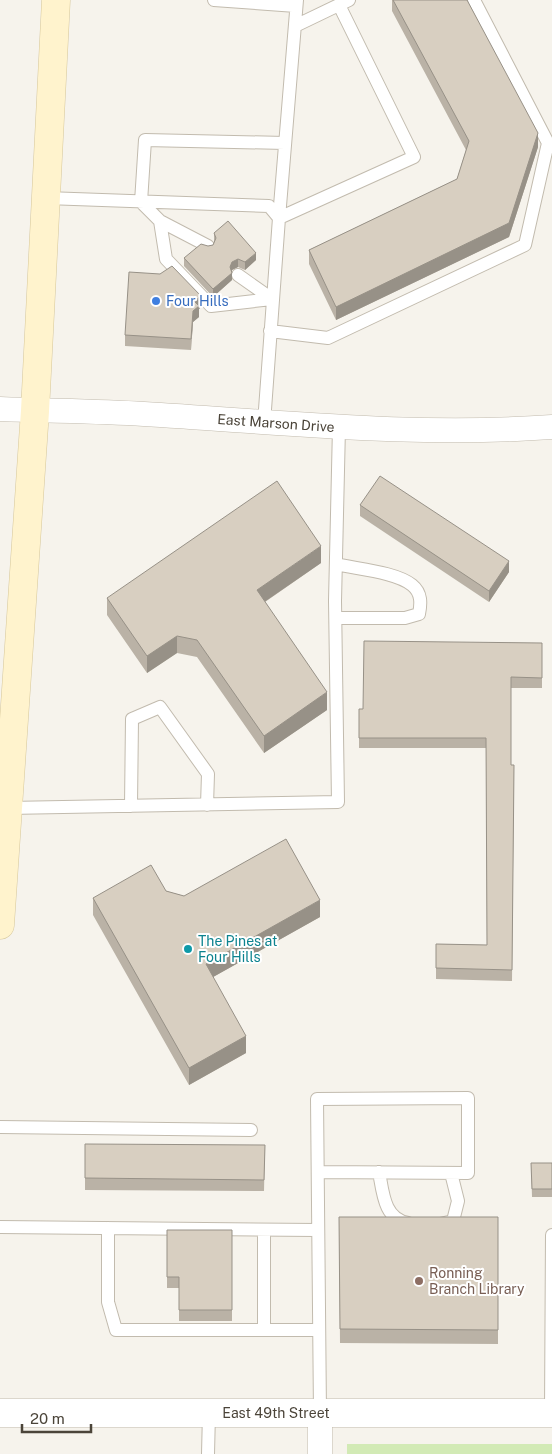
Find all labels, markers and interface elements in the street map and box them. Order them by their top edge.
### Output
place label: Four Hills [166,293,229,309]
marker: Four Hills [150,295,162,307]
street label: East Marson Drive [217,411,335,435]
place label: The Pines at Four Hills [198,933,277,965]
marker: The Pines at Four Hills [182,943,194,955]
place label: Ronning Branch Library [429,1265,525,1297]
marker: Ronning Branch Library [413,1275,425,1287]
scale bar [22,1402,91,1434]
street label: East 49th Street [222,1405,330,1421]
text: 20 m [30,1410,65,1427]

